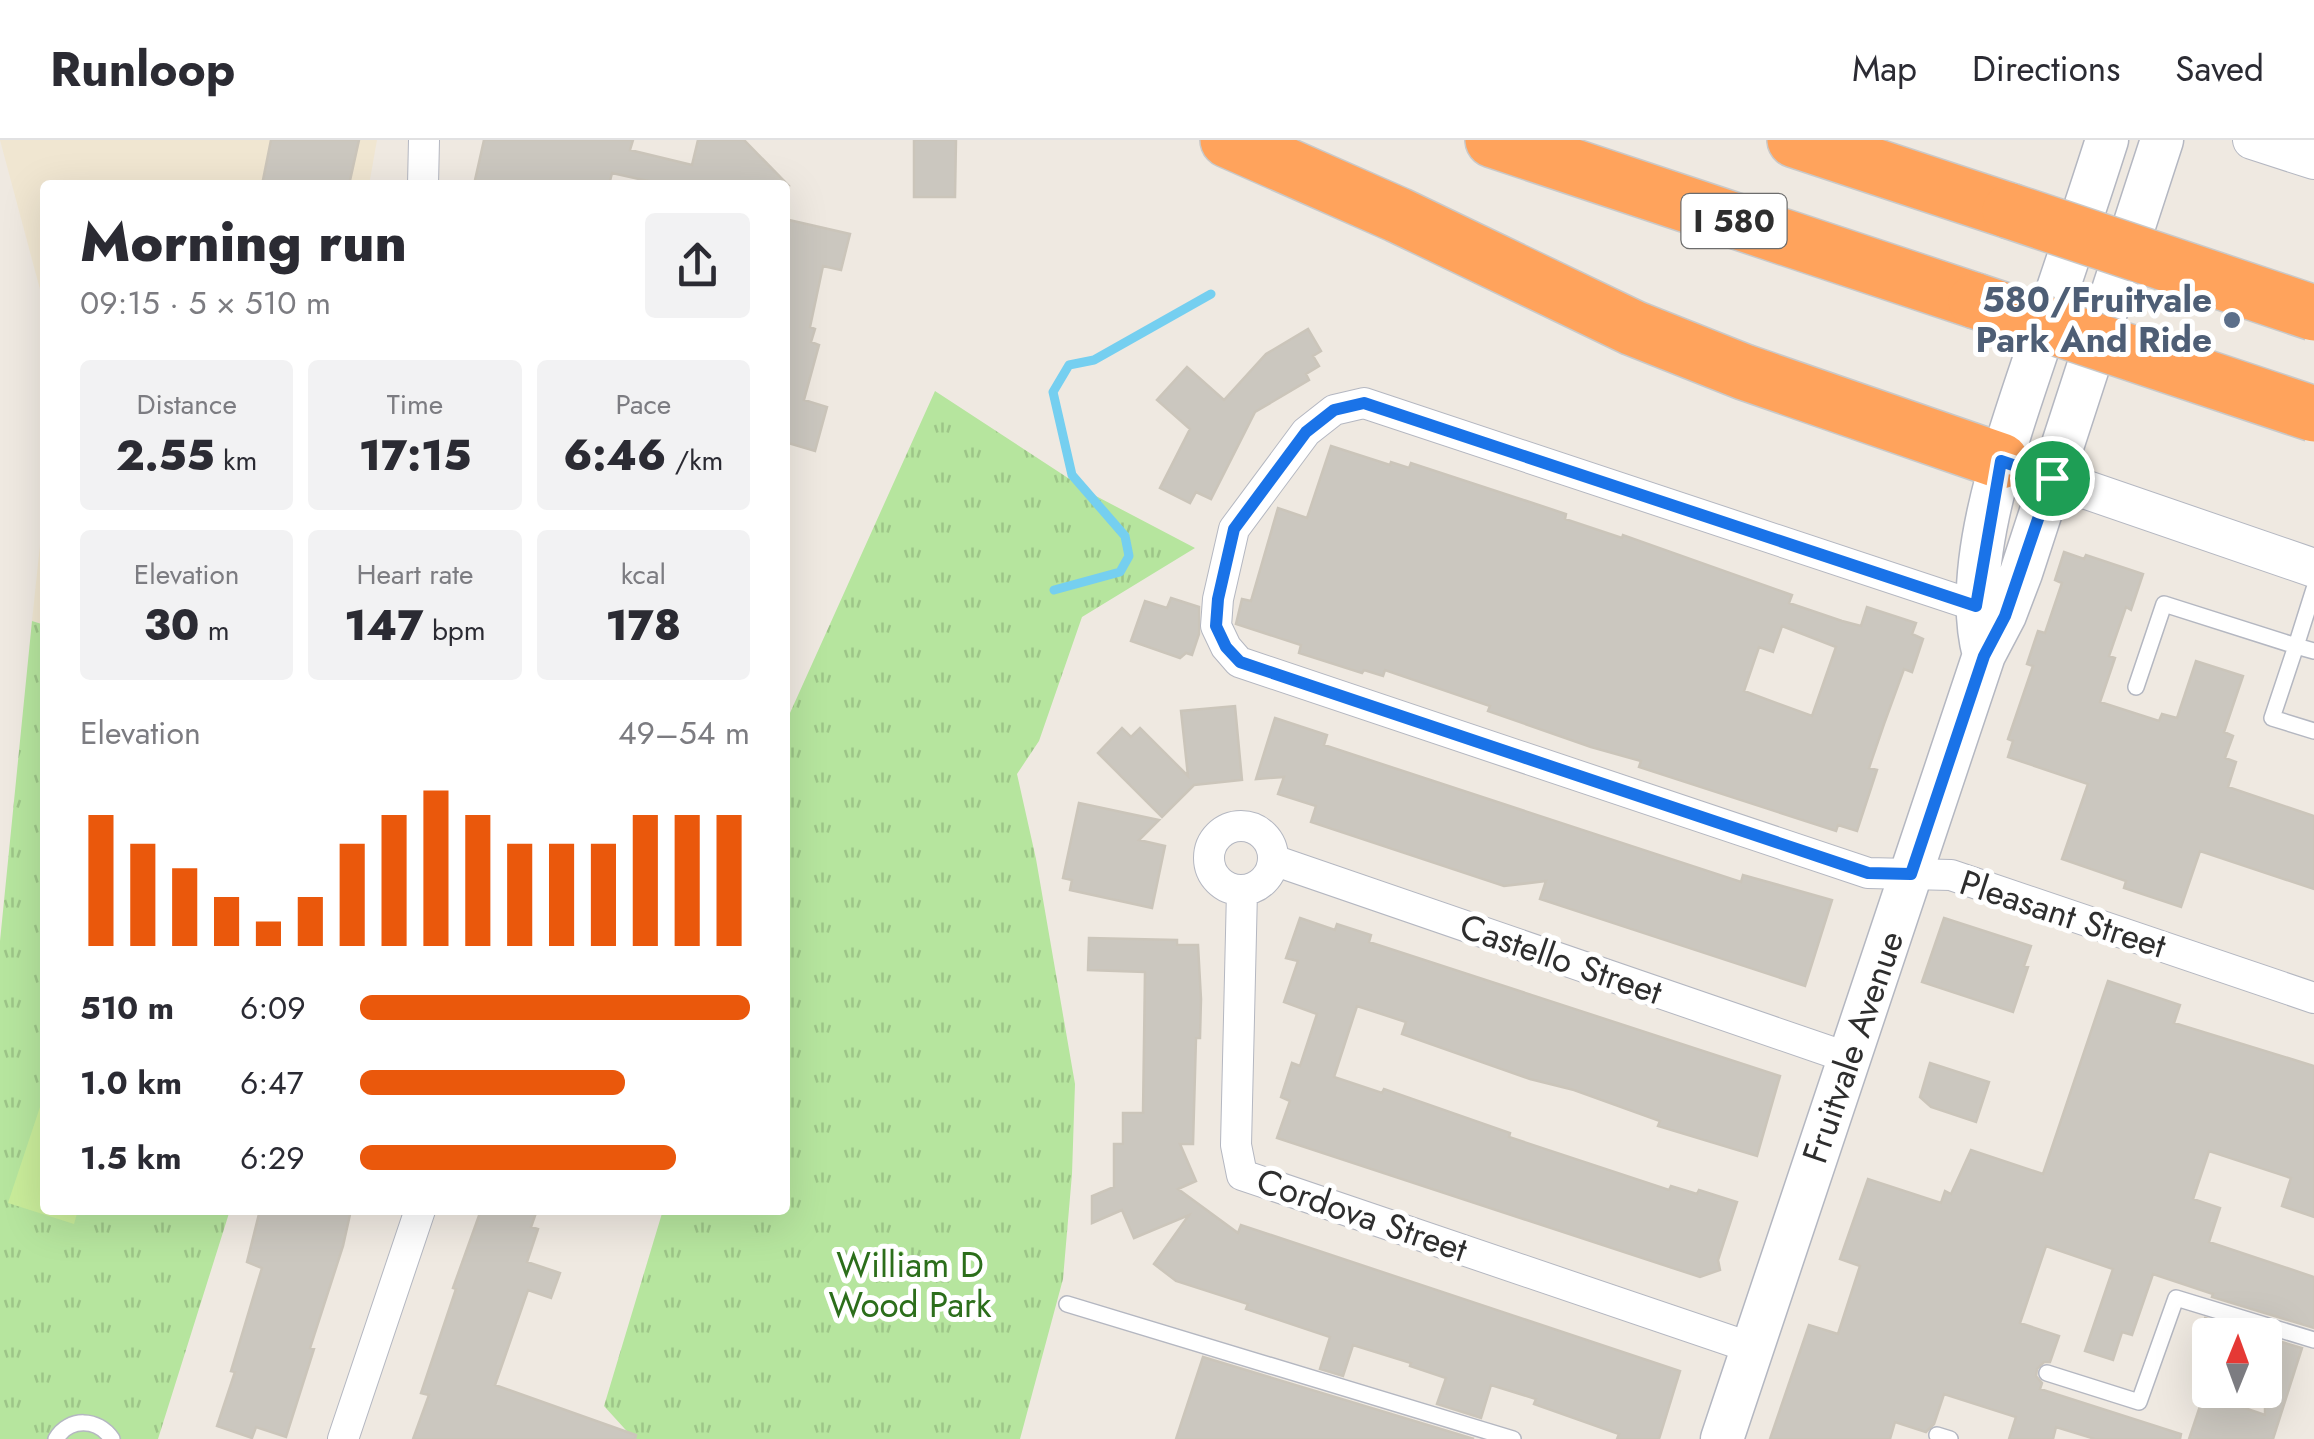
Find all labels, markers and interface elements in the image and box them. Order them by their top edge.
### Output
text: Runloop [50,35,235,104]
text: Map [1852,44,1917,94]
text: Directions [1972,44,2120,94]
text: Saved [2175,44,2264,94]
road number: I 580 [1682,194,1786,248]
text: Morning run [80,202,407,282]
button: share [645,213,750,318]
place label: 580/Fruitvale Park And Ride [1975,275,2212,365]
text: 09:15 · 5 × 510 m [80,280,331,326]
marker: 580/Fruitvale Park And Ride [2221,309,2243,331]
text: Distance [137,384,237,425]
text: Time [387,384,443,425]
text: Pace [615,384,671,425]
text: 2.55 [116,425,215,486]
text: 17:15 [359,425,471,486]
text: 6:46 [563,425,666,486]
pin [2010,436,2095,521]
text: km [215,440,257,481]
text: /km [666,440,723,481]
icon: arrive [2025,451,2080,506]
text: Elevation [134,554,239,595]
text: Heart rate [357,554,473,595]
text: kcal [621,554,666,595]
text: 30 [144,595,199,656]
text: 147 [344,595,423,656]
text: 178 [605,595,681,656]
text: m [199,610,230,651]
text: bpm [423,610,486,651]
text: Elevation [80,710,201,756]
text: 49–54 m [618,710,750,756]
street label: Pleasant Street [1954,857,2173,971]
street label: Castello Street [1453,901,1669,1017]
street label: Fruitvale Avenue [1790,924,1916,1170]
text: 510 m [80,985,174,1031]
text: 6:09 [240,985,306,1031]
text: 1.0 km [80,1060,182,1106]
text: 6:47 [240,1060,304,1106]
text: 1.5 km [80,1135,182,1181]
text: 6:29 [240,1135,305,1181]
street label: Cordova Street [1250,1156,1475,1275]
park label: William D Wood Park [829,1240,992,1330]
north arrow [2192,1318,2282,1408]
map controls [2192,1318,2282,1408]

